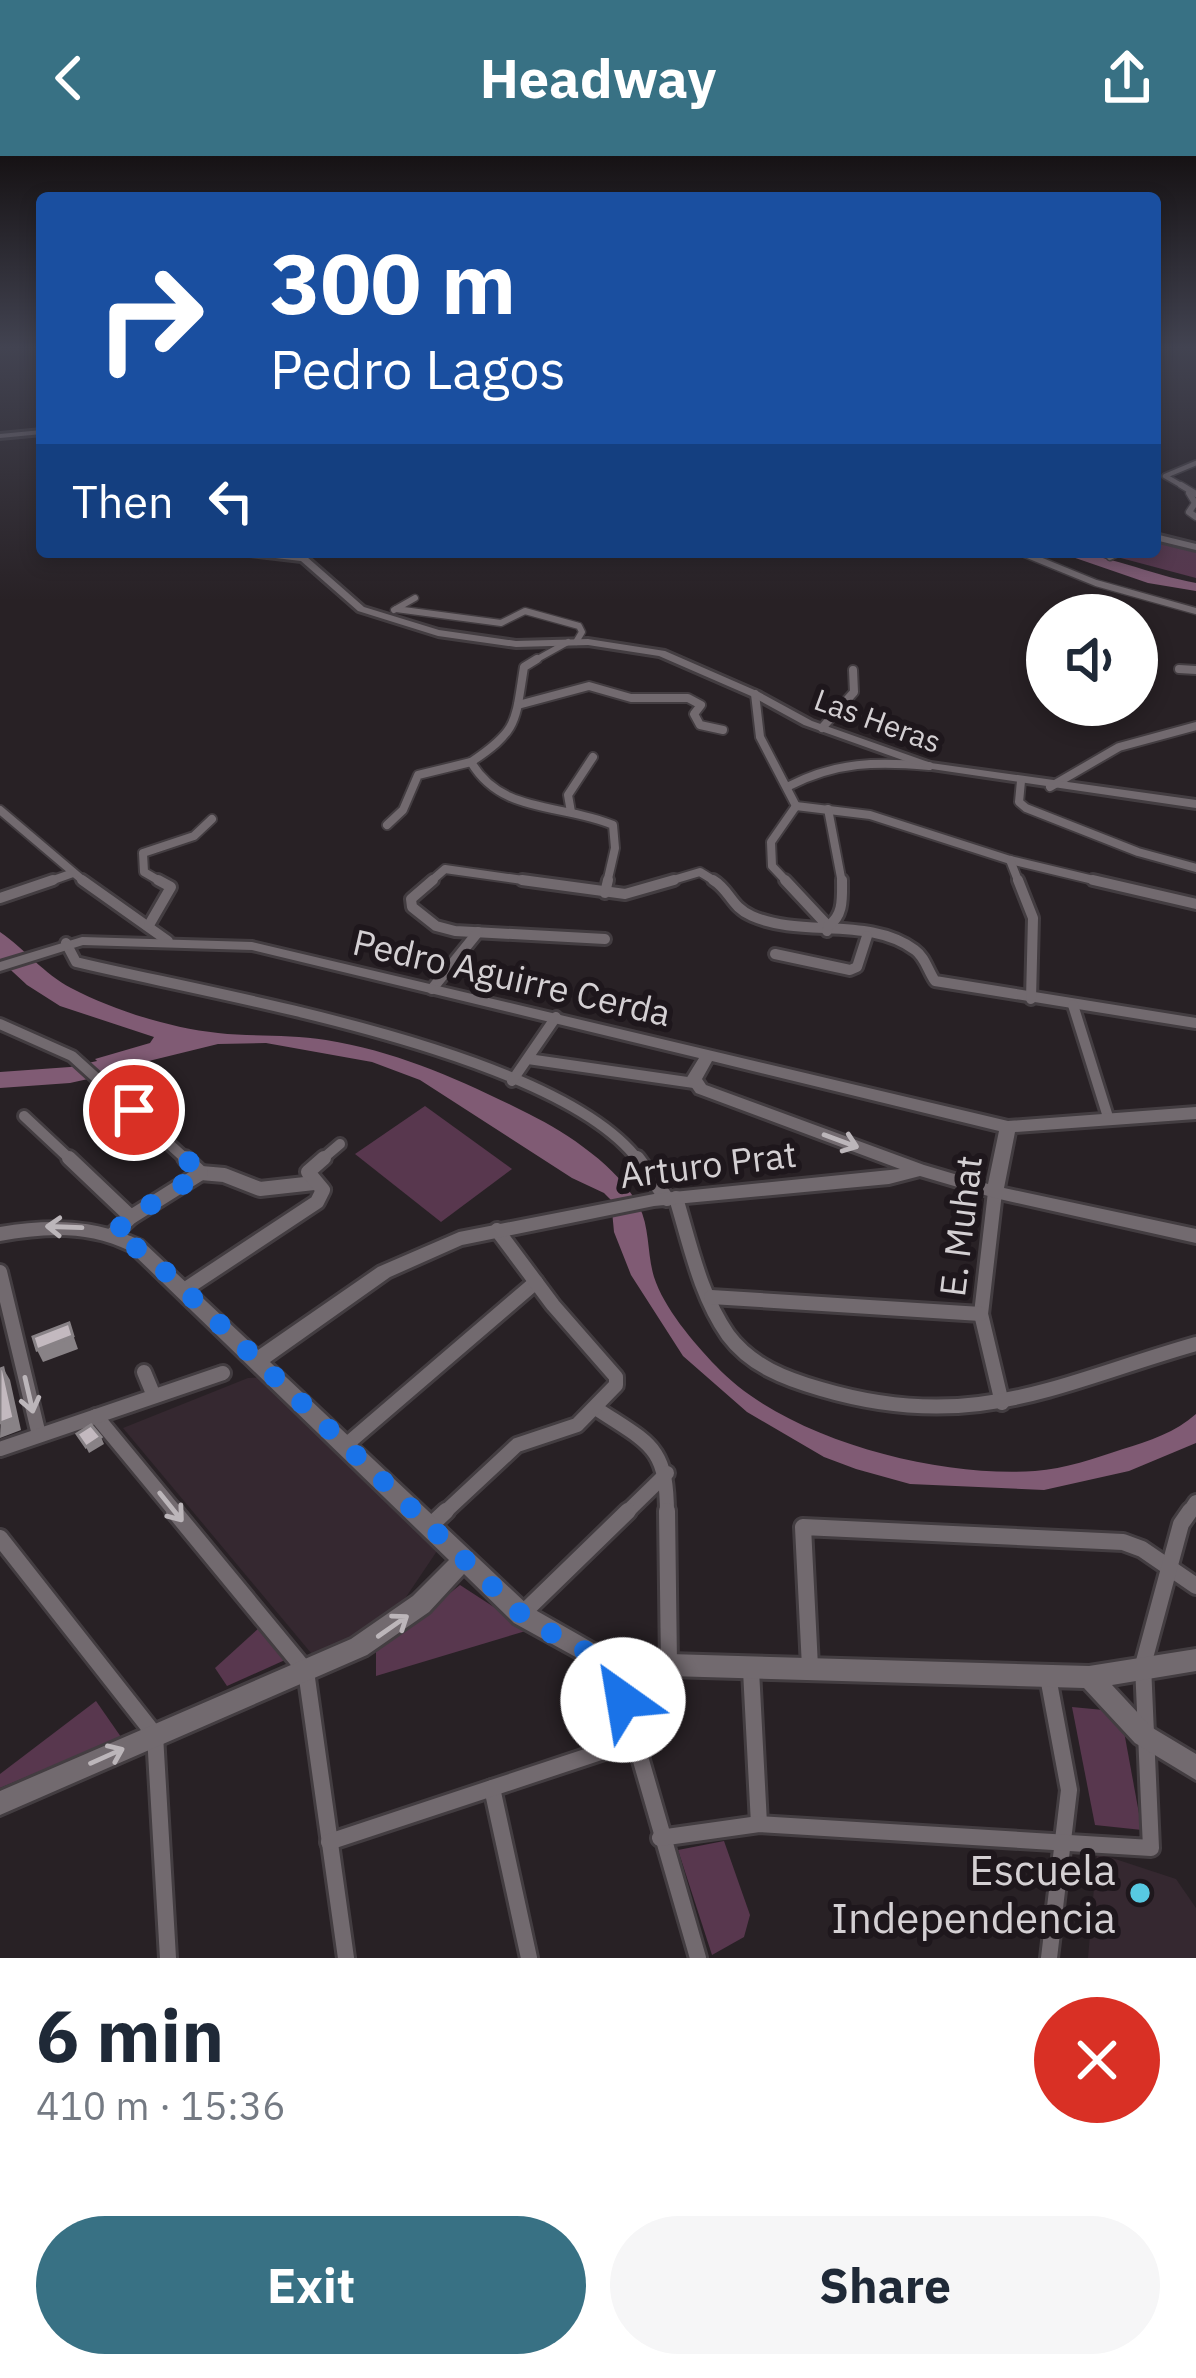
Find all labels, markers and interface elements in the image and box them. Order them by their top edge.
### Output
text: Headway [480,43,716,113]
icon: back [36,45,102,111]
icon: share [1094,45,1160,111]
text: 300 m [270,228,516,337]
icon: right [72,240,228,396]
text: Pedro Lagos [270,334,566,404]
icon: left [198,468,264,534]
text: Then [72,472,174,530]
map controls [1026,594,1158,726]
button: sound [1026,594,1158,726]
street label: Las Heras [809,679,947,761]
street label: Pedro Aguirre Cerda [349,918,675,1036]
pin [83,1059,185,1161]
icon: arrive [101,1077,167,1143]
street label: Arturo Prat [617,1130,799,1198]
one-way arrow [821,1132,858,1153]
street label: E. Muhat [928,1153,992,1299]
one-way arrow [45,1216,84,1239]
one-way arrow [19,1375,41,1413]
one-way arrow [157,1490,183,1522]
one-way arrow [375,1614,409,1639]
position arrow [560,1637,686,1763]
one-way arrow [88,1744,124,1766]
place label: Escuela Independencia [831,1842,1116,1945]
marker: Escuela Independencia [1127,1880,1153,1906]
text: 6 min [36,1988,224,2082]
button: close [1034,1997,1160,2123]
text: 410 m · 15:36 [36,2080,286,2131]
button: Exit [36,2216,586,2354]
button: Share [610,2216,1160,2354]

